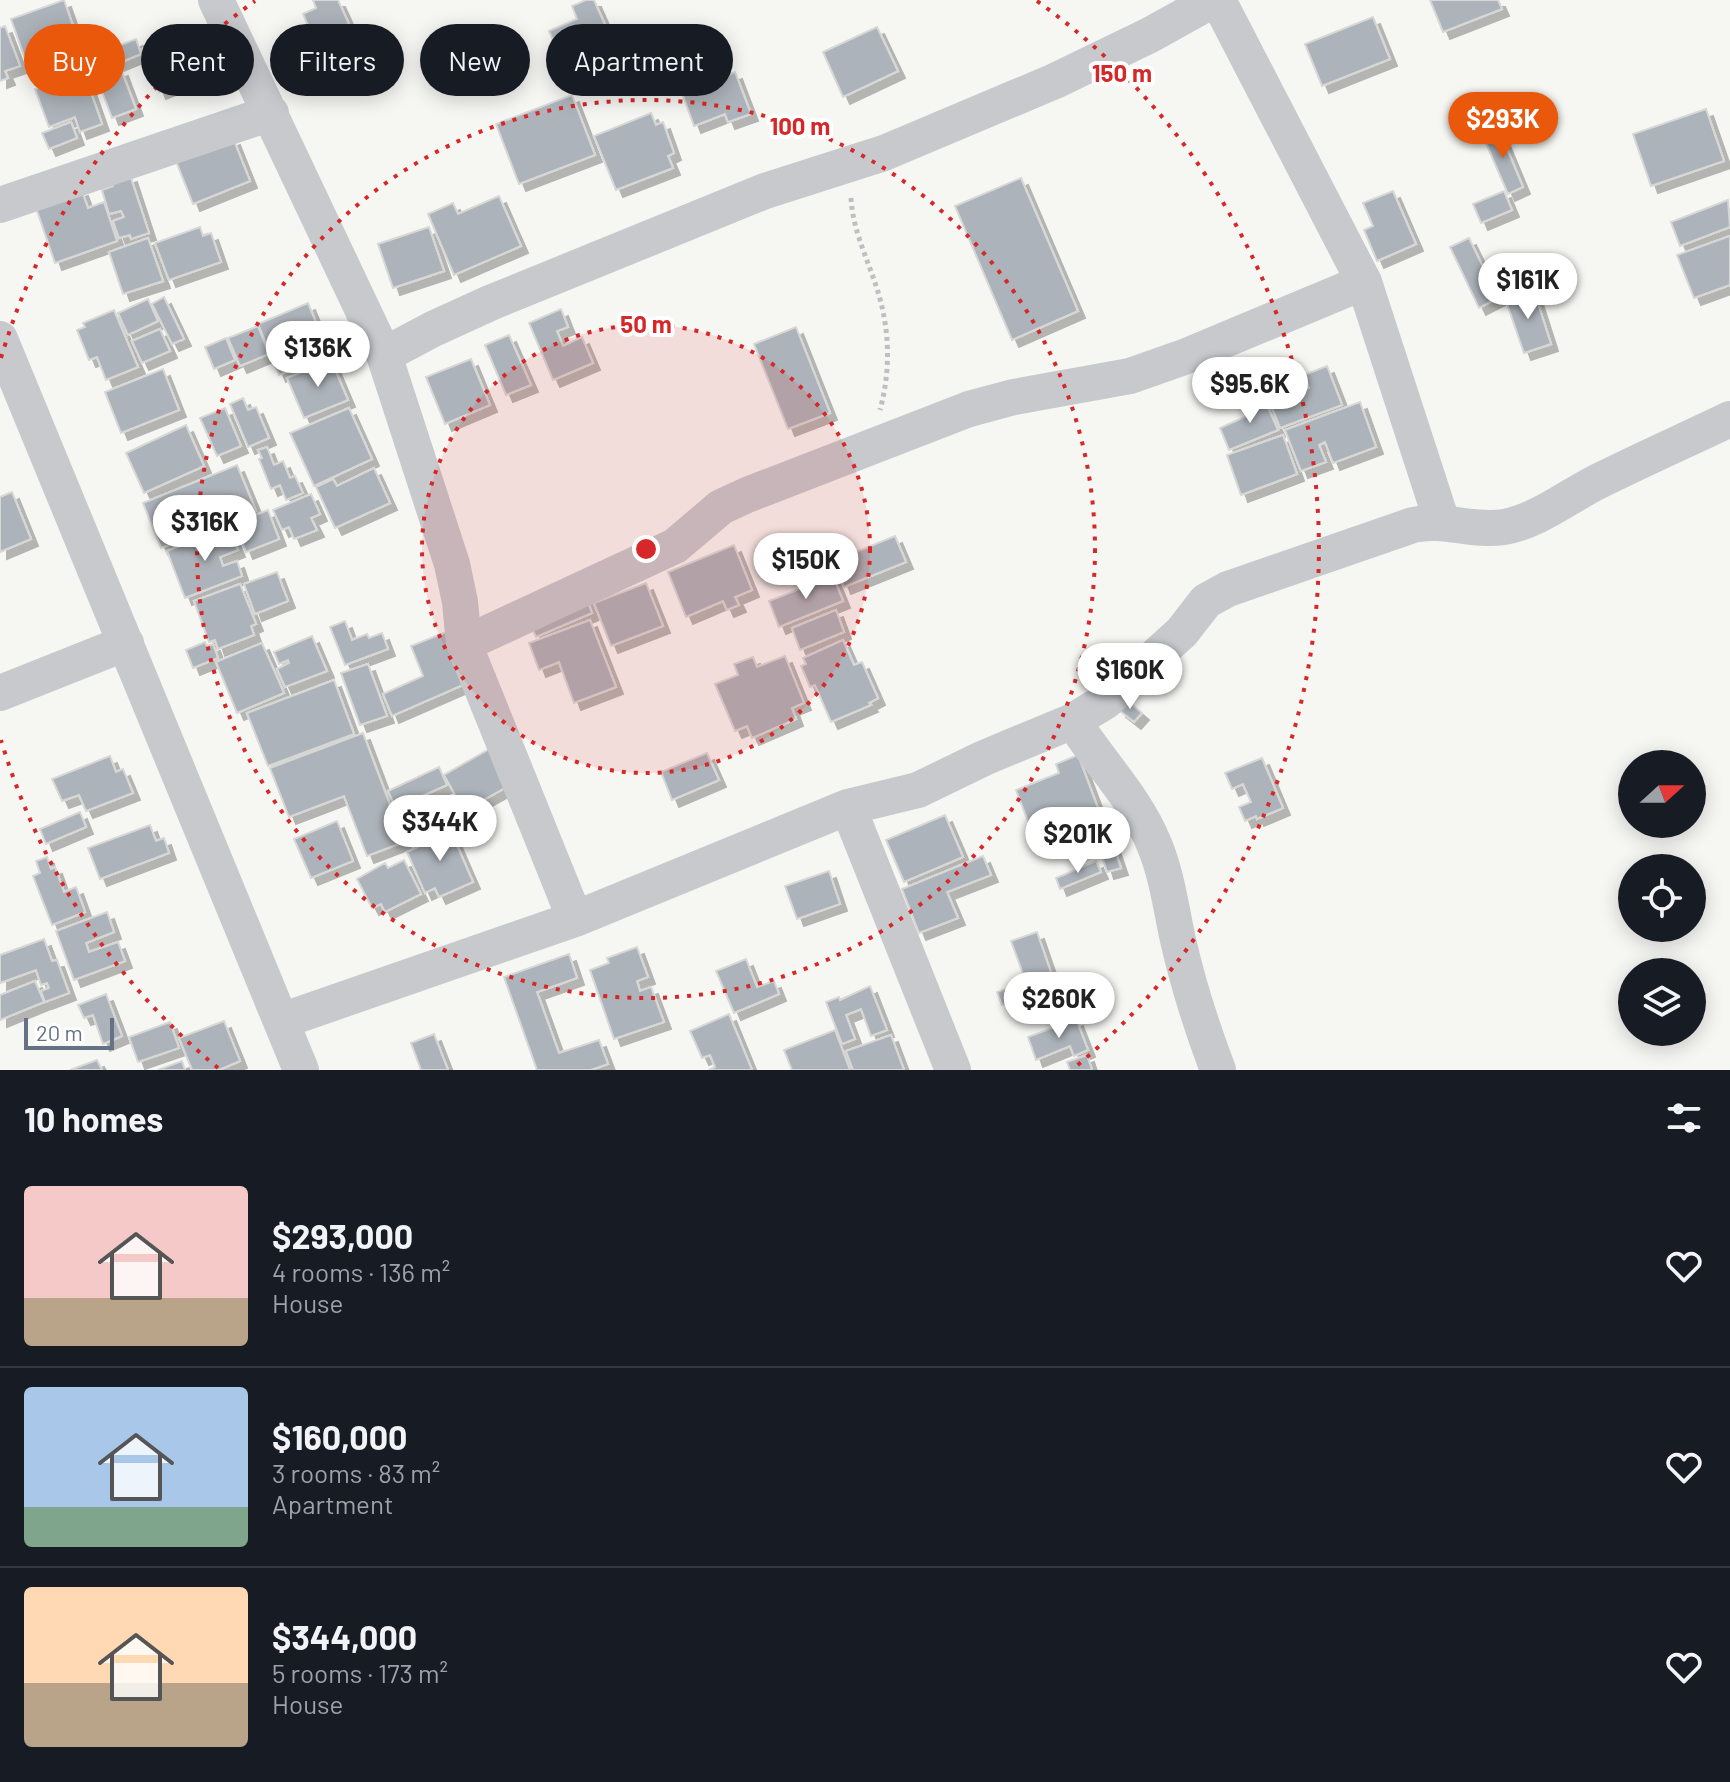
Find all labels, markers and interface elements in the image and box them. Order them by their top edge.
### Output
chip: Buy [24,24,125,96]
chip: Rent [141,24,254,96]
chip: Filters [270,24,404,96]
chip: New [420,24,530,96]
chip: Apartment [546,24,733,96]
text: 150 m [1092,58,1152,87]
pin: $293K [1447,92,1559,160]
text: $293K [1466,102,1540,133]
text: 100 m [770,111,830,140]
pin: $161K [1472,253,1584,321]
text: $161K [1496,263,1560,294]
text: 50 m [620,309,672,338]
pin: $136K [262,321,374,389]
text: $136K [284,331,352,362]
pin: $95.6K [1185,357,1315,425]
text: $95.6K [1210,367,1290,398]
pin: $316K [149,495,261,563]
text: $316K [171,505,239,536]
pin: $150K [750,533,862,601]
centre of rings [632,535,660,563]
text: $150K [771,543,841,574]
pin: $160K [1074,643,1186,711]
text: $160K [1095,653,1165,684]
north arrow [1618,750,1706,838]
map controls [1618,750,1706,1046]
pin: $344K [384,795,496,863]
text: $344K [402,805,478,836]
pin: $201K [1022,807,1134,875]
text: $201K [1043,817,1113,848]
button: locate [1618,854,1706,942]
button: layers [1618,958,1706,1046]
pin: $260K [1003,972,1115,1040]
text: $260K [1022,982,1096,1013]
scale bar [24,1014,114,1050]
text: 20 m [36,1019,83,1045]
icon: filters [1662,1096,1706,1140]
text: 10 homes [24,1098,163,1139]
text: $293,000 [272,1215,413,1256]
icon: home [88,1218,184,1314]
icon: heart [1662,1244,1706,1288]
text: 4 rooms · 136 m² [272,1256,450,1287]
text: House [272,1287,343,1318]
text: $160,000 [272,1416,407,1457]
icon: home [88,1419,184,1515]
icon: heart [1662,1445,1706,1489]
text: 3 rooms · 83 m² [272,1457,440,1488]
text: Apartment [272,1488,393,1519]
text: $344,000 [272,1616,417,1657]
icon: home [88,1619,184,1715]
icon: heart [1662,1645,1706,1689]
text: 5 rooms · 173 m² [272,1657,448,1688]
text: House [272,1688,343,1719]

